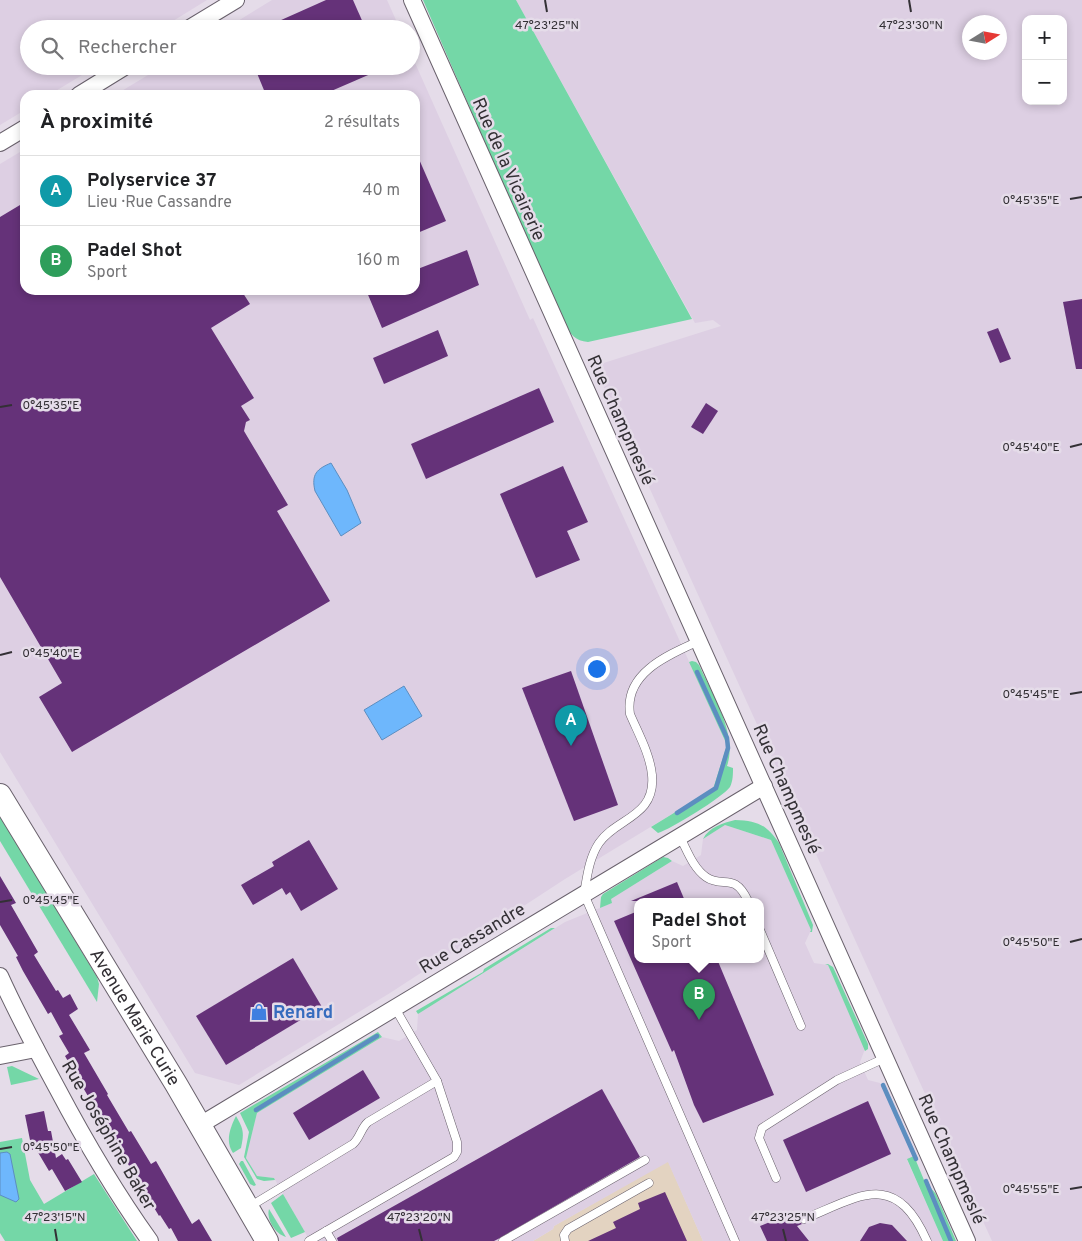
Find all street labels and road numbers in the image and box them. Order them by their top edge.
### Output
street label: Rue de la Vicairerie [466,95,549,245]
street label: Rue Champmeslé [581,352,659,490]
street label: Rue Champmeslé [747,721,825,859]
street label: Rue Cassandre [415,899,530,980]
street label: Avenue Marie Curie [83,945,185,1091]
street label: Rue Joséphine Baker [55,1056,160,1215]
street label: Rue Champmeslé [912,1091,990,1229]

